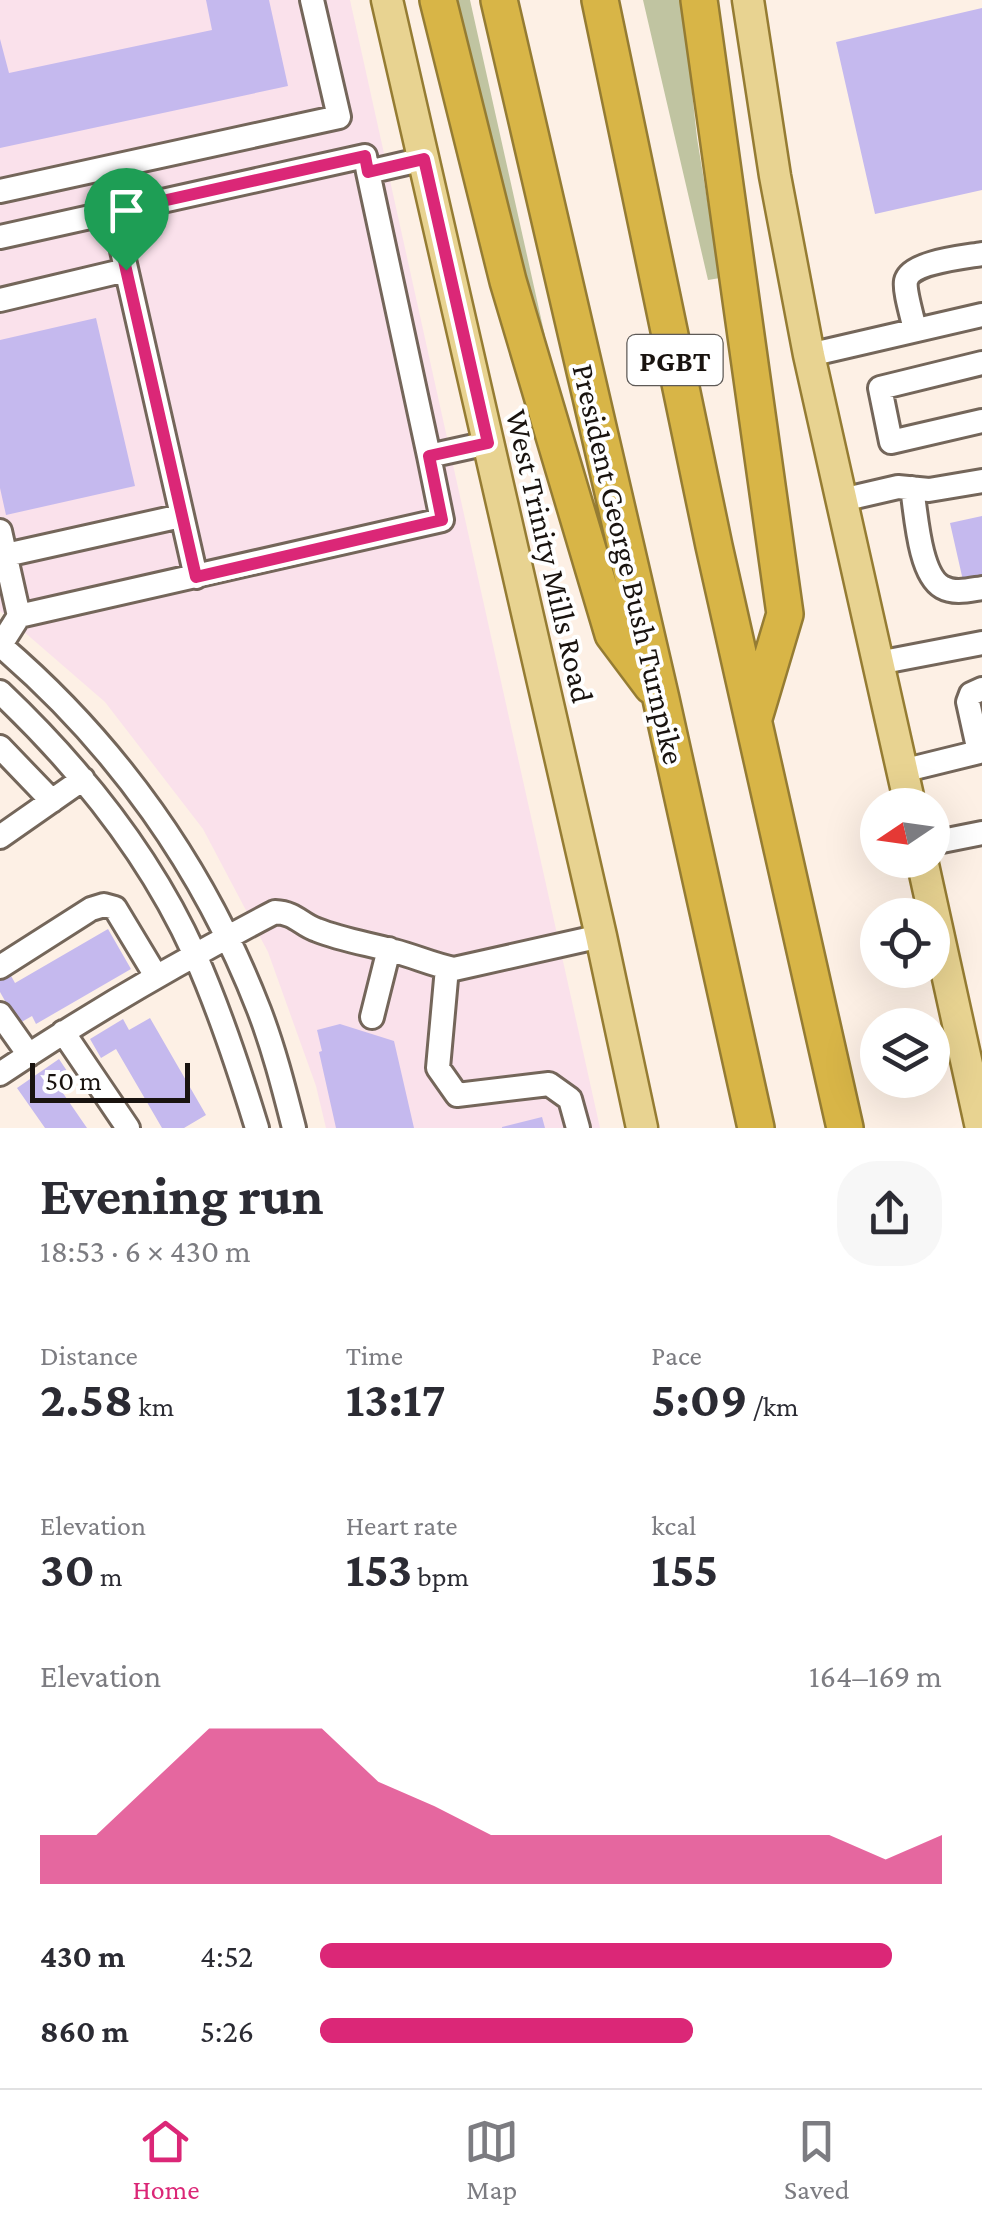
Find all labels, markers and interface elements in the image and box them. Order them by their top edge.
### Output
pin [84,168,169,271]
icon: arrive [99,183,154,238]
road number: PGBT [628,335,722,385]
street label: President George Bush Turnpike [565,360,693,768]
street label: West Trinity Mills Road [499,406,601,706]
north arrow [860,788,950,878]
map controls [860,788,950,1098]
button: locate [860,898,950,988]
button: layers [860,1008,950,1098]
scale bar [30,1058,190,1102]
text: 50 m [45,1065,102,1096]
button: share [837,1161,942,1266]
text: Evening run [40,1165,324,1226]
text: 18:53 · 6 × 430 m [40,1233,251,1269]
text: Distance [40,1340,138,1371]
text: Time [346,1340,403,1371]
text: Pace [651,1340,702,1371]
text: 2.58 [40,1371,133,1427]
text: 13:17 [346,1371,446,1427]
text: 5:09 [651,1371,747,1427]
text: km [133,1391,174,1422]
text: /km [747,1391,799,1422]
text: Elevation [40,1510,146,1541]
text: Heart rate [346,1510,458,1541]
text: kcal [651,1510,696,1541]
text: 30 [40,1541,95,1597]
text: 153 [346,1541,412,1597]
text: 155 [651,1541,718,1597]
text: m [95,1561,123,1592]
text: bpm [412,1561,469,1592]
text: Elevation [40,1658,161,1694]
text: 164–169 m [809,1658,942,1694]
text: 430 m [40,1938,125,1974]
text: 4:52 [200,1938,253,1974]
text: 860 m [40,2013,129,2049]
text: 5:26 [200,2013,254,2049]
tab: Home [132,2114,199,2205]
tab: Map [464,2114,519,2205]
tab: Saved [784,2114,850,2205]

